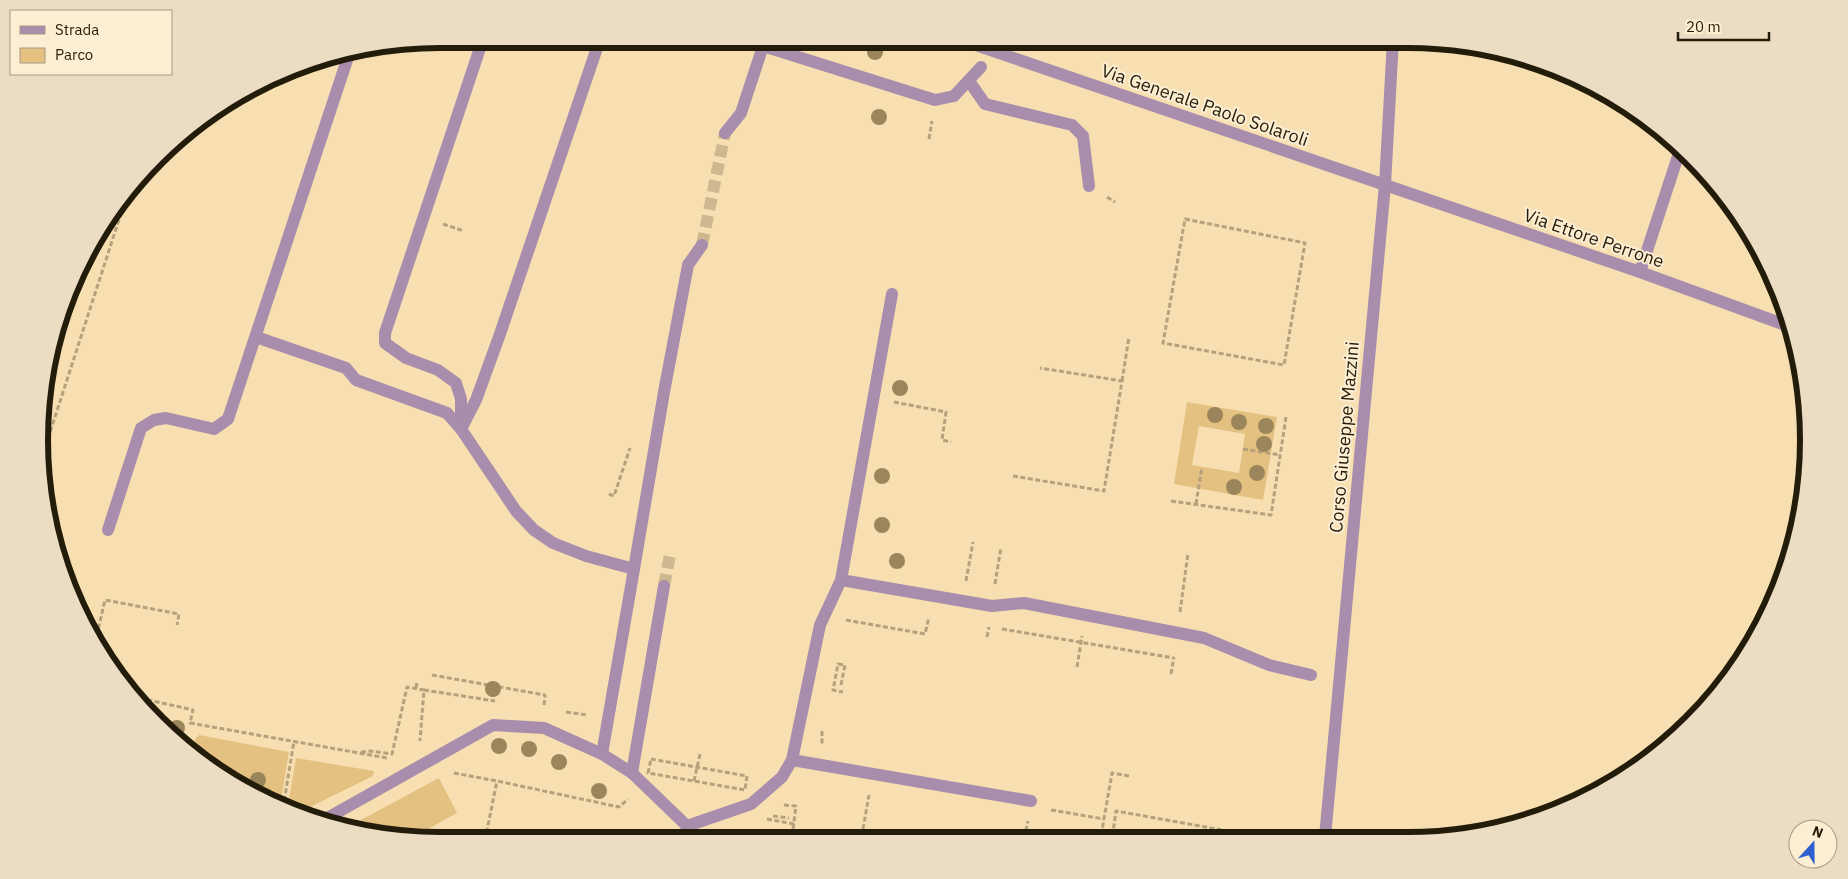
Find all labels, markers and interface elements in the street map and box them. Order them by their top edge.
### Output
legend [10,10,172,75]
scale bar [1678,10,1769,42]
text: 20 m [1686,17,1721,36]
text: Strada [55,20,99,39]
text: Parco [55,45,93,64]
street label: Via Generale Paolo Solaroli [1098,59,1312,151]
street label: Via Ettore Perrone [1521,203,1667,273]
street label: Corso Giuseppe Mazzini [1324,340,1364,534]
north arrow [1788,819,1838,869]
text: N [1810,822,1826,842]

